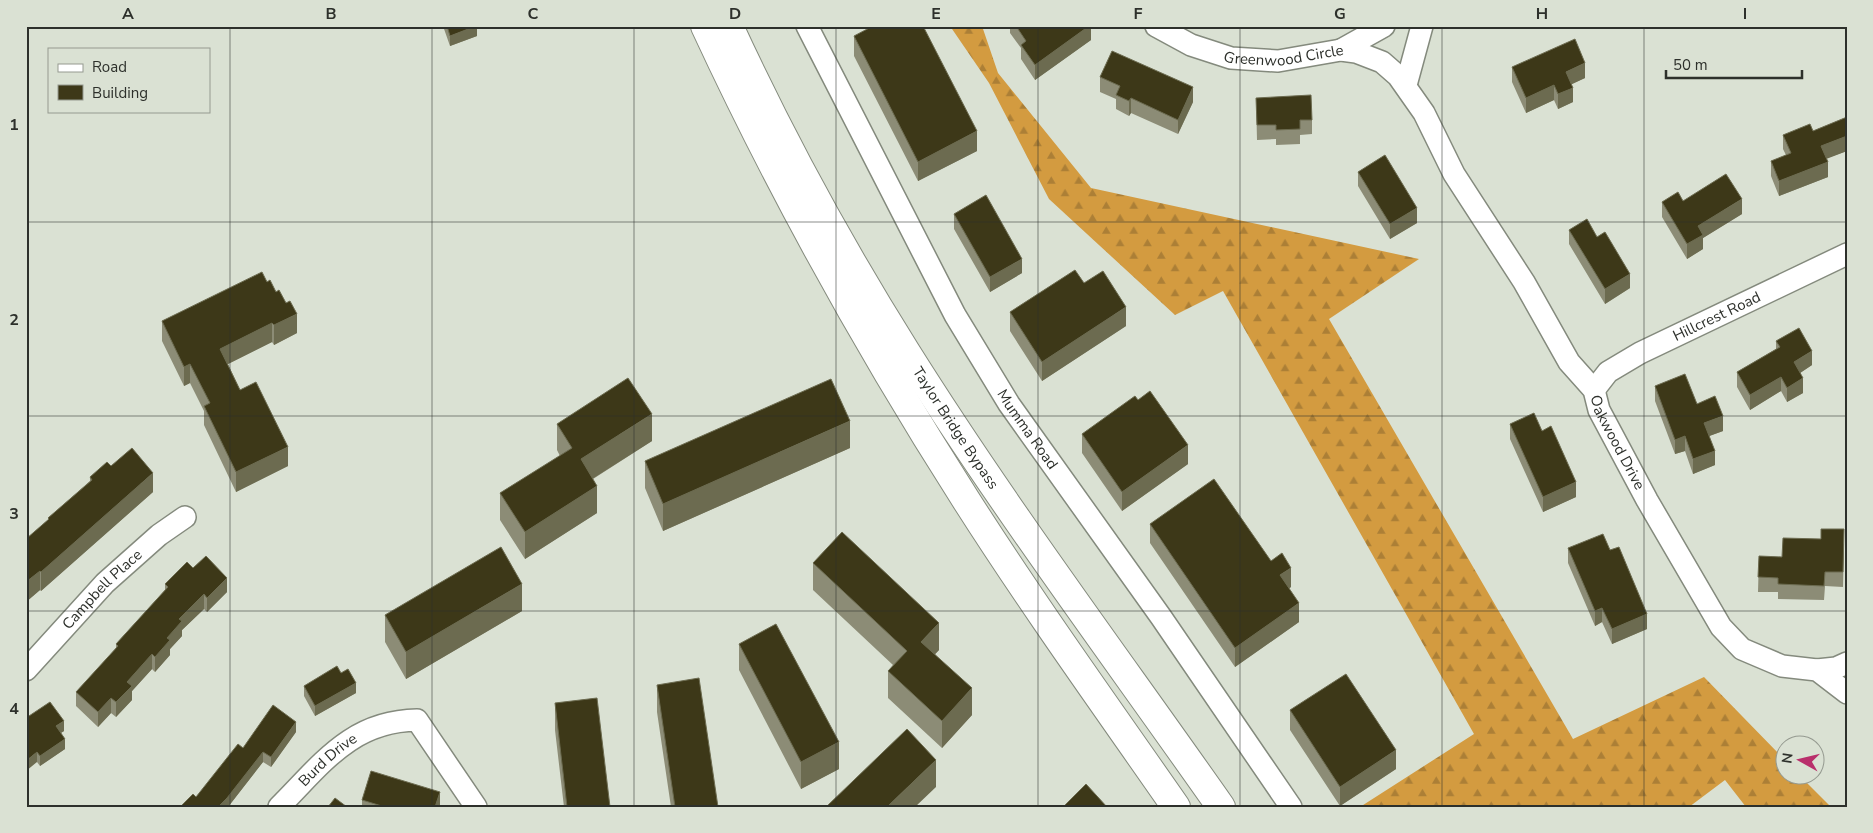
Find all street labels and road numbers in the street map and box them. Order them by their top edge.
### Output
street label: Greenwood Circle [1221,40,1345,71]
street label: Hillcrest Road [1669,287,1764,346]
street label: Taylor Bridge Bypass [908,363,1003,493]
street label: Mumma Road [992,385,1062,473]
street label: Oakwood Drive [1586,393,1650,493]
street label: Campbell Place [58,545,146,634]
street label: Burd Drive [294,728,361,791]

